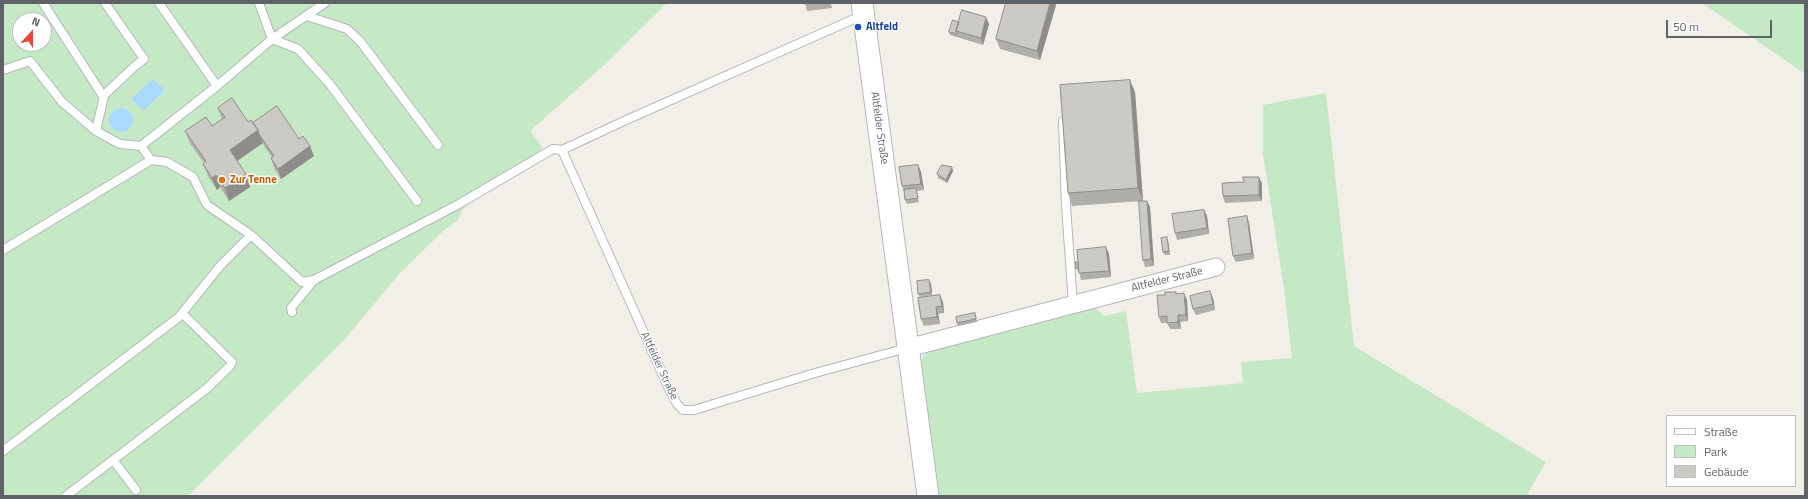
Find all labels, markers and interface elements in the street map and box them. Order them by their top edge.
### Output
north arrow [12,12,52,52]
scale bar [1668,12,1774,38]
text: N [30,13,42,31]
text: 50 m [1673,17,1699,36]
place label: Altfeld [866,20,898,34]
marker: Altfeld [853,22,863,32]
street label: Altfelder Straße [867,91,891,165]
place label: Zur Tenne [230,173,277,187]
marker: Zur Tenne [217,175,227,185]
street label: Altfelder Straße [1130,265,1204,295]
street label: Altfelder Straße [638,330,680,402]
legend [1666,415,1796,487]
text: Straße [1704,422,1738,441]
text: Park [1704,442,1727,461]
text: Gebäude [1704,462,1749,481]

